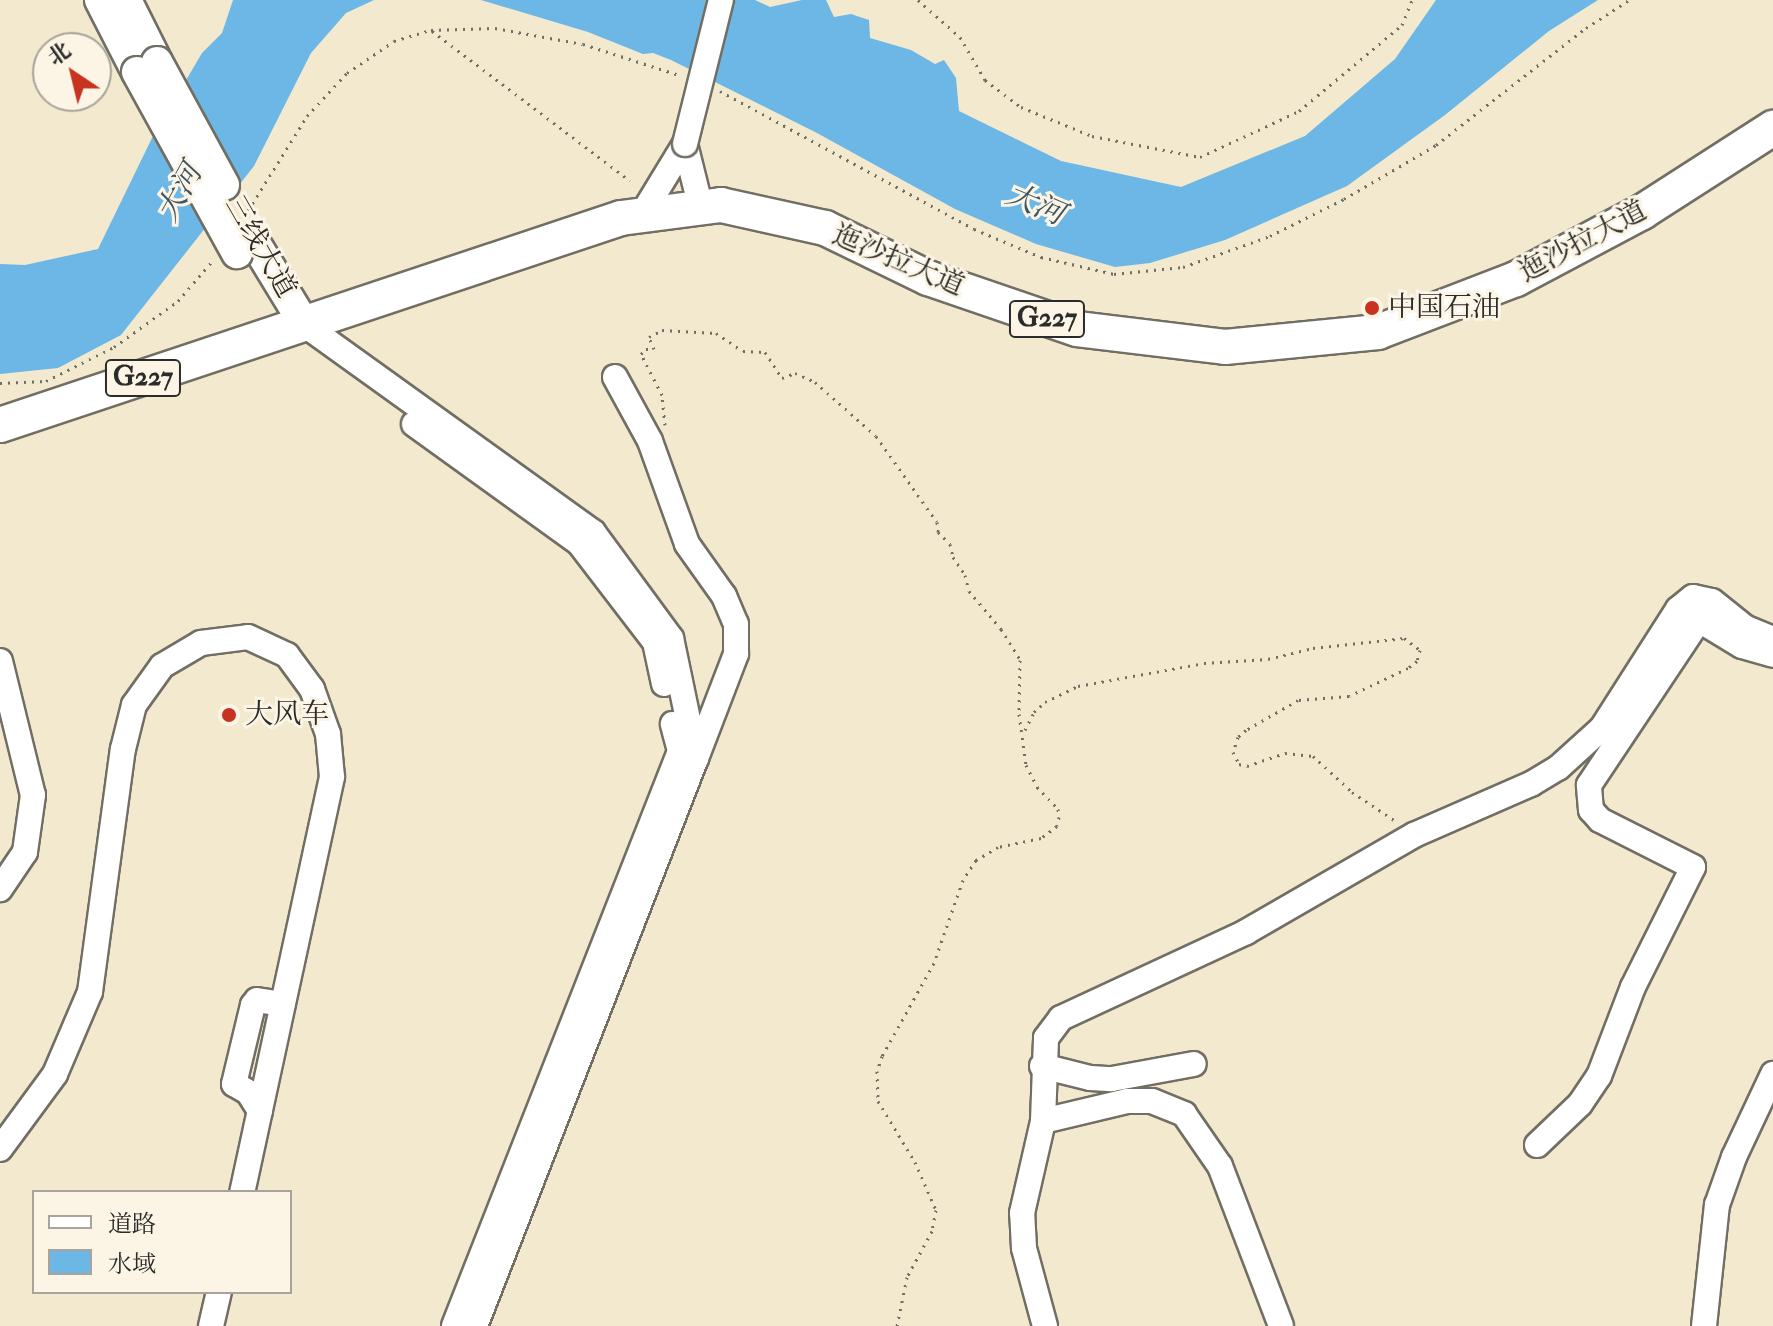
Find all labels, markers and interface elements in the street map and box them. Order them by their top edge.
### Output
north arrow [32,32,112,112]
text: 北 [42,36,76,72]
water label: 大河 [150,158,210,228]
water label: 大河 [1000,177,1070,233]
street label: 三线大道 [217,190,303,304]
street label: 迤沙拉大道 [1513,194,1653,290]
street label: 迤沙拉大道 [827,218,969,304]
place label: 中国石油 [1388,291,1500,325]
road number: G227 [1007,297,1087,341]
marker: 中国石油 [1363,299,1381,317]
road number: G227 [103,356,183,400]
place label: 大风车 [245,698,329,732]
marker: 大风车 [220,706,238,724]
legend [32,1190,292,1294]
text: 道路 [108,1209,156,1240]
text: 水域 [108,1249,156,1280]

